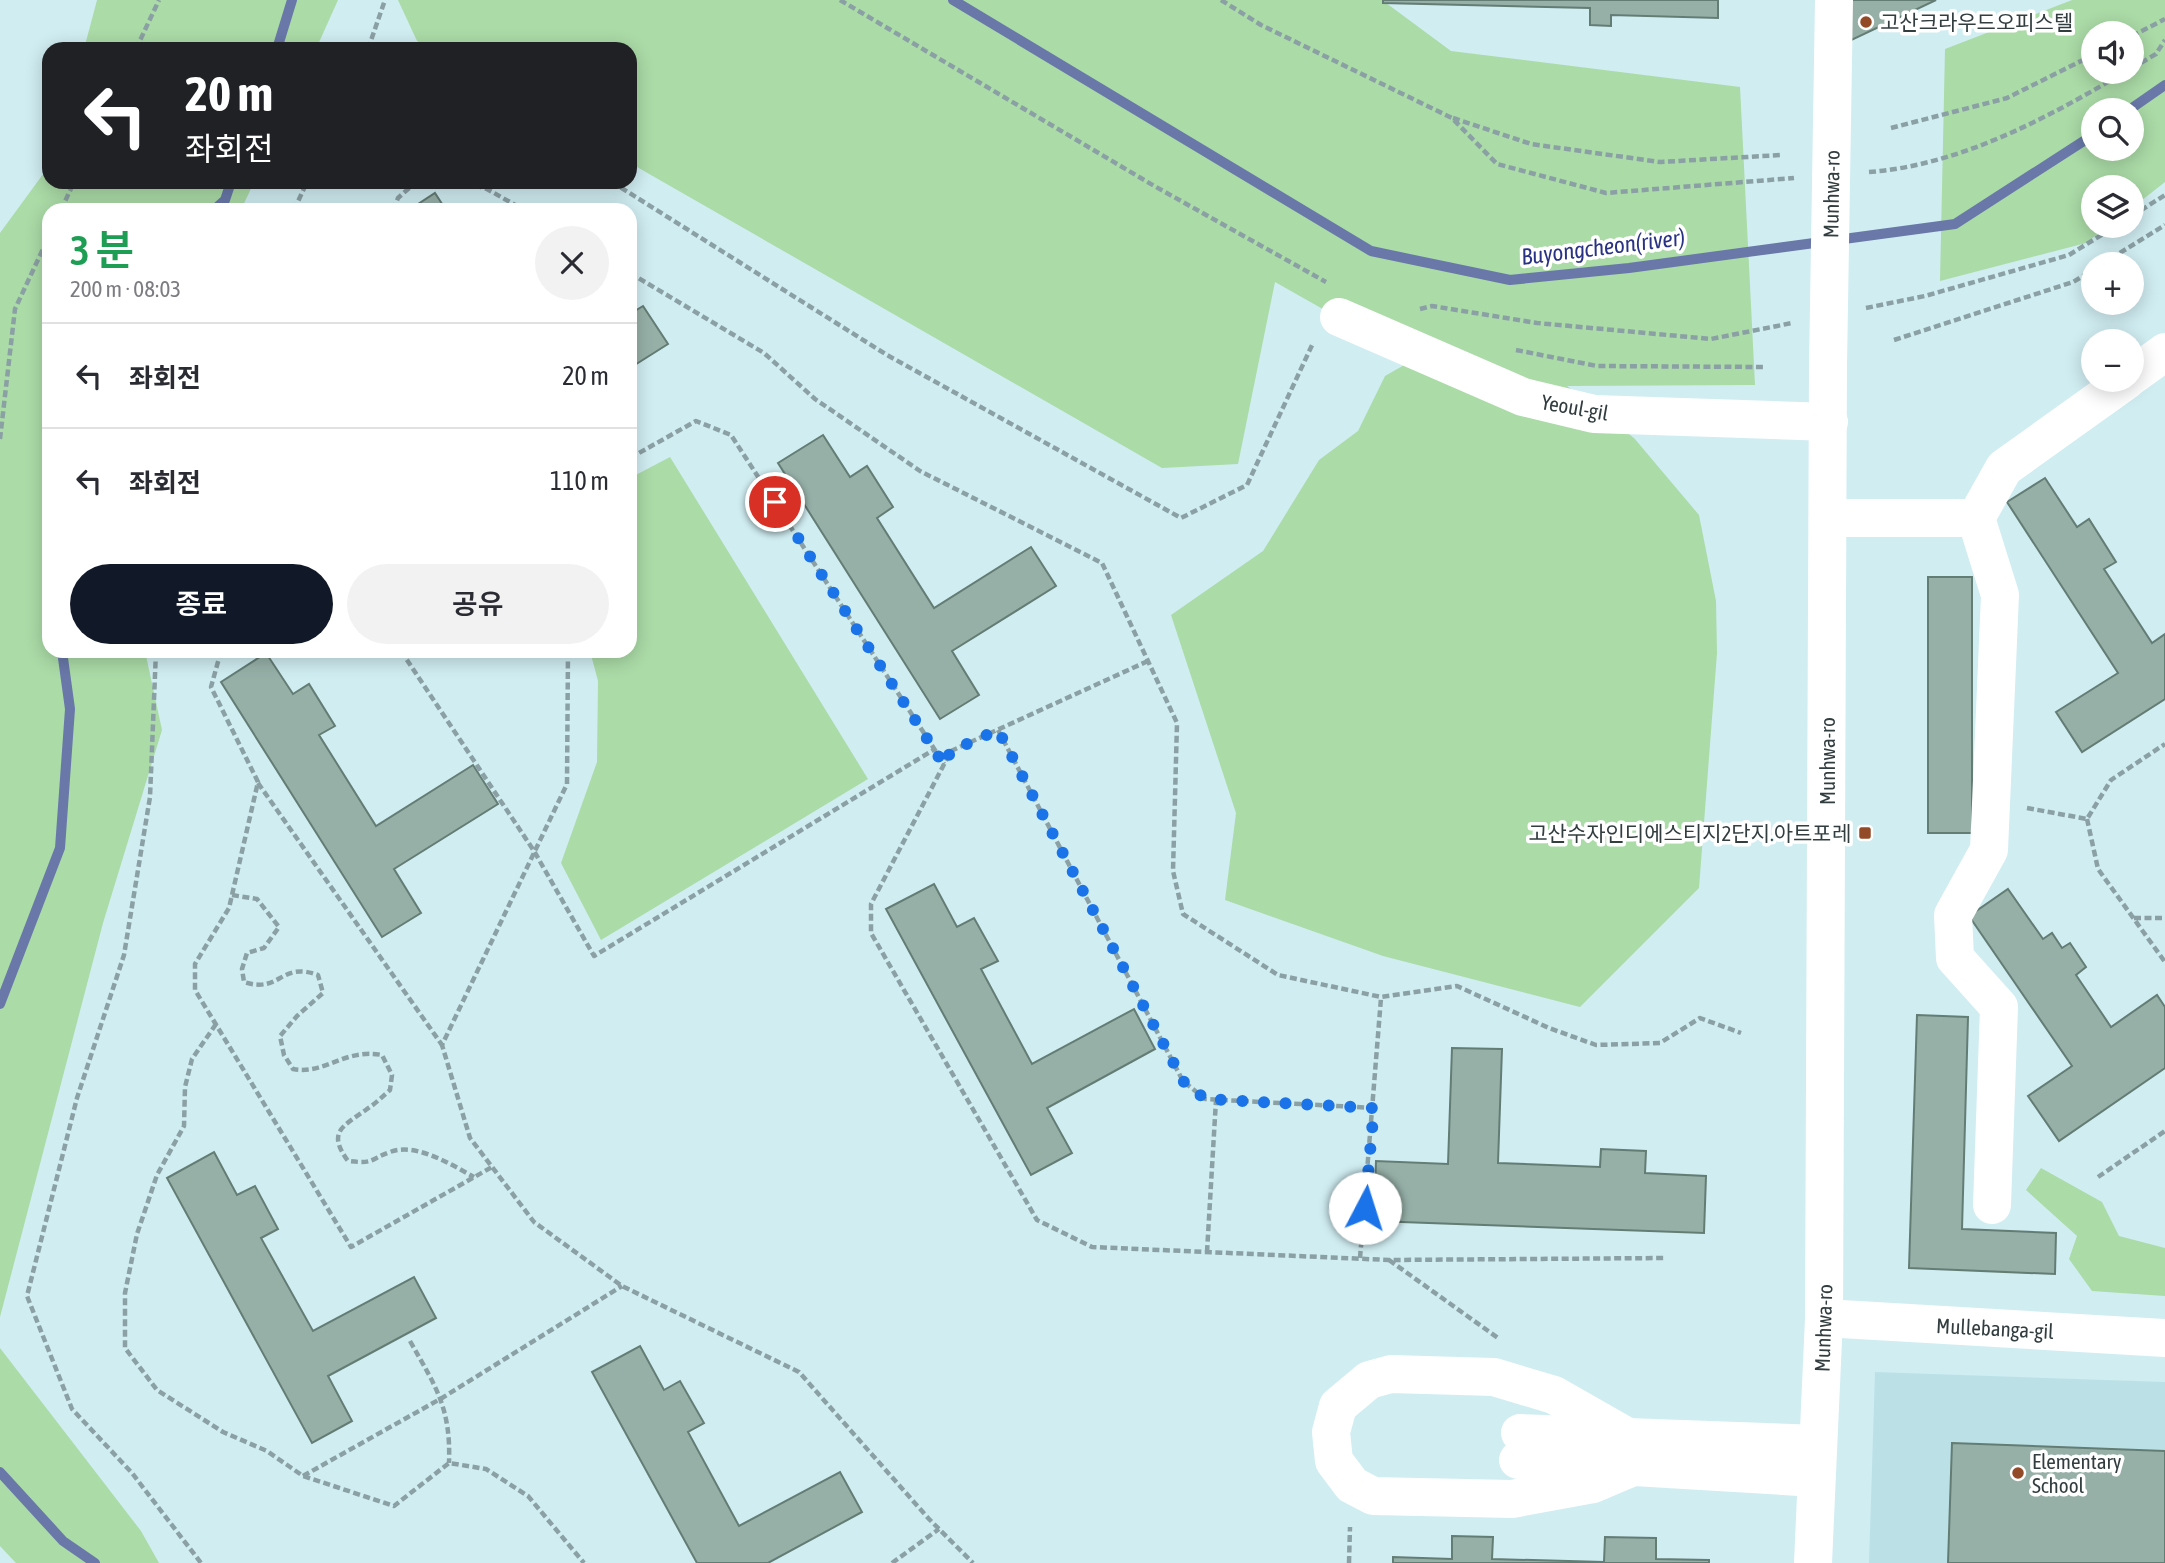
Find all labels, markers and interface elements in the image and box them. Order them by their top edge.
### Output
place label: 고산크라우드오피스텔 [1880,10,2073,34]
marker: 고산크라우드오피스텔 [1858,14,1874,30]
map controls [2081,21,2144,392]
button: sound [2081,21,2144,84]
text: 20 m [185,65,273,121]
icon: left [70,70,161,161]
button: search [2081,98,2144,161]
text: 좌회전 [185,130,273,167]
street label: Munhwa-ro [1818,150,1844,238]
button: layers [2081,175,2144,238]
water label: Buyongcheon(river) [1520,224,1686,270]
text: 3 분 [70,226,134,274]
button: close [535,226,609,300]
button: + [2081,252,2144,315]
text: 200 m · 08:03 [70,276,181,302]
button: − [2081,329,2144,392]
icon: left [70,357,108,395]
text: 20 m [562,361,609,391]
text: 좌회전 [129,363,201,393]
street label: Yeoul-gil [1540,389,1611,425]
icon: left [70,462,108,500]
text: 110 m [550,466,609,496]
text: 좌회전 [129,468,201,498]
pin [745,472,805,532]
icon: arrive [756,483,794,521]
button: 종료 [70,564,333,644]
button: 공유 [347,564,609,644]
street label: Munhwa-ro [1815,717,1839,805]
place label: 고산수자인디에스티지2단지.아트포레 [1528,821,1851,845]
marker: 고산수자인디에스티지2단지.아트포레 [1857,825,1873,841]
position arrow [1328,1171,1402,1245]
street label: Munhwa-ro [1809,1284,1837,1372]
street label: Mullebanga-gil [1936,1313,2055,1343]
place label: Elementary School [2032,1449,2122,1497]
marker: Elementary School [2010,1465,2026,1481]

